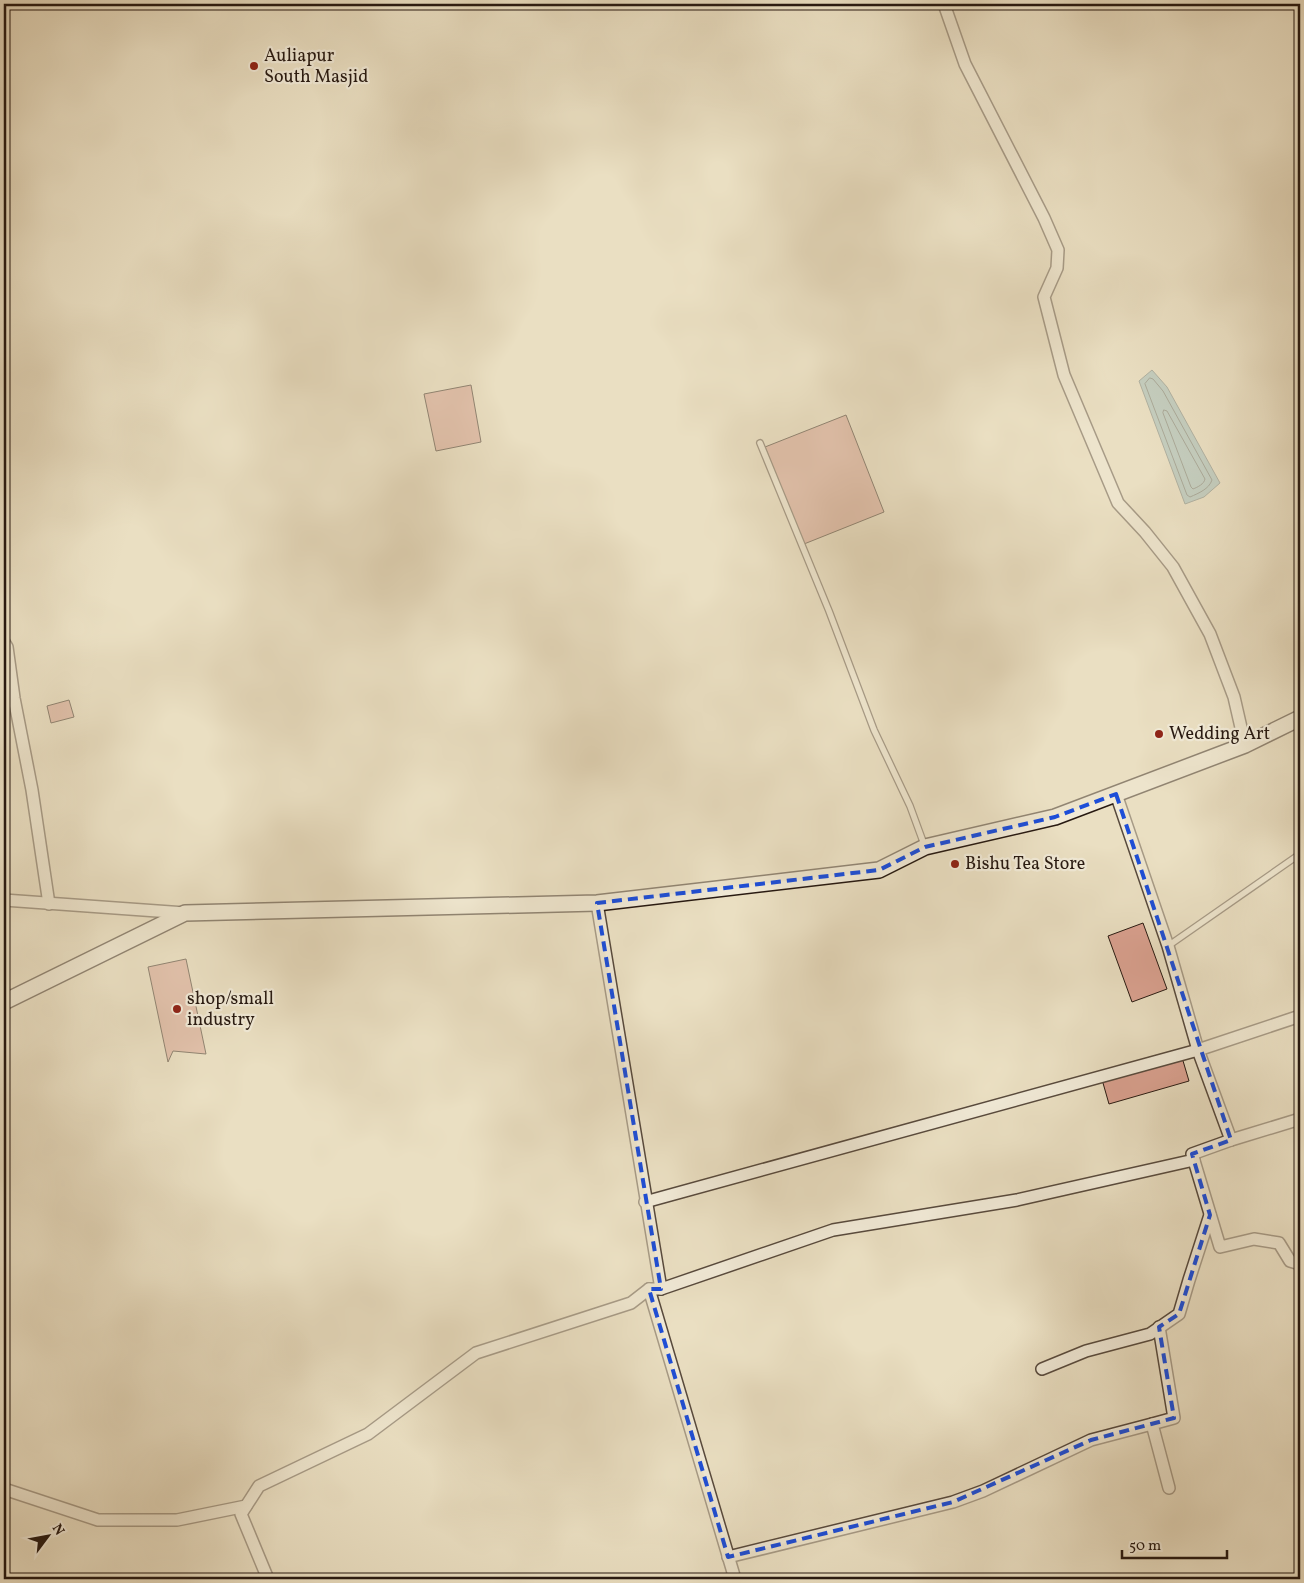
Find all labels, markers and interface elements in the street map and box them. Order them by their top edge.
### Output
place label: Auliapur South Masjid [264,44,368,90]
marker: Auliapur South Masjid [248,60,260,72]
place label: Wedding Art [1169,722,1270,747]
marker: Wedding Art [1153,728,1165,740]
place label: Bishu Tea Store [965,852,1085,877]
marker: Bishu Tea Store [949,858,961,870]
place label: shop/small industry [187,987,274,1033]
marker: shop/small industry [171,1003,183,1015]
north arrow [22,1510,72,1560]
text: N [47,1521,69,1539]
scale bar [1122,1528,1226,1560]
text: 50 m [1129,1536,1161,1557]

